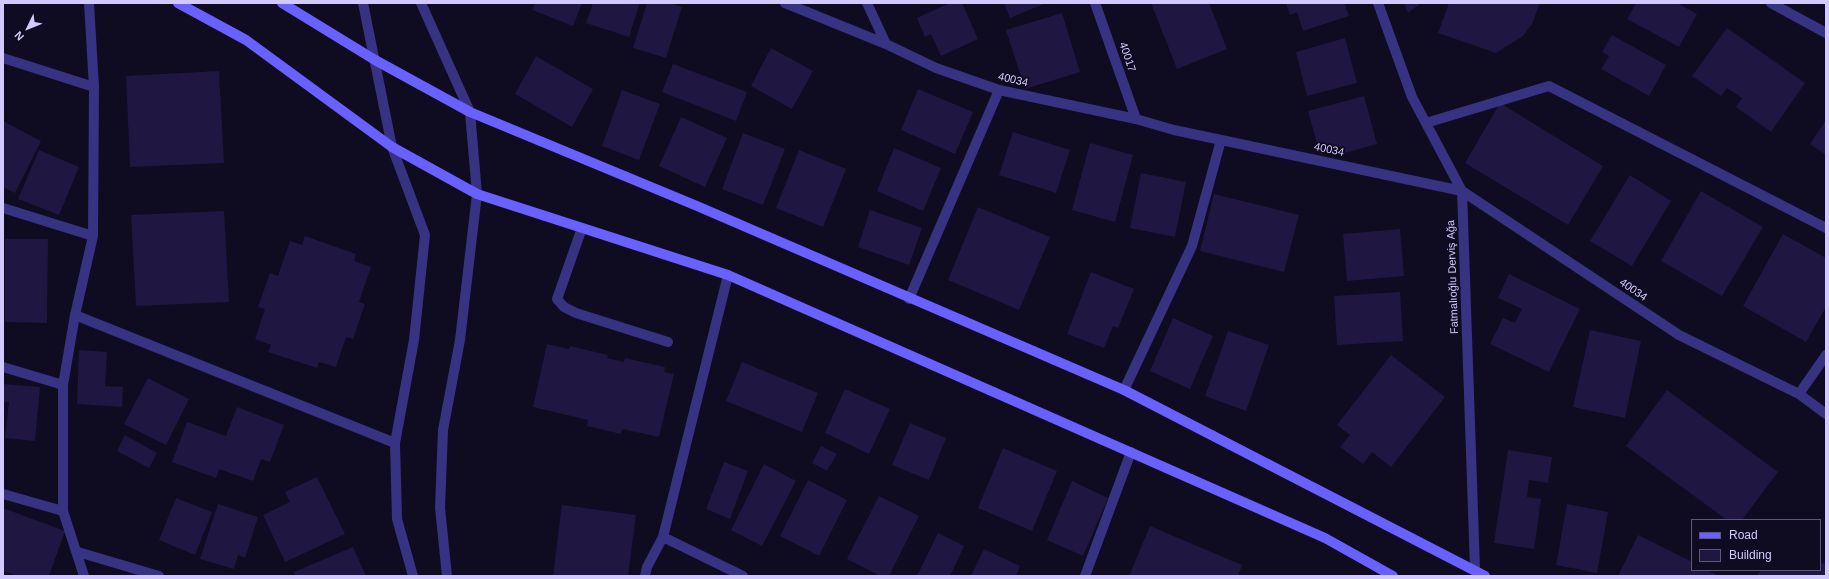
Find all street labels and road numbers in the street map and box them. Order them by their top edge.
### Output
street label: 40017 [1116,40,1138,74]
street label: 40034 [997,70,1029,90]
street label: 40034 [1313,140,1345,160]
street label: Fatmalıoğlu Derviş Ağa [1444,220,1462,334]
street label: 40034 [1617,276,1649,304]

